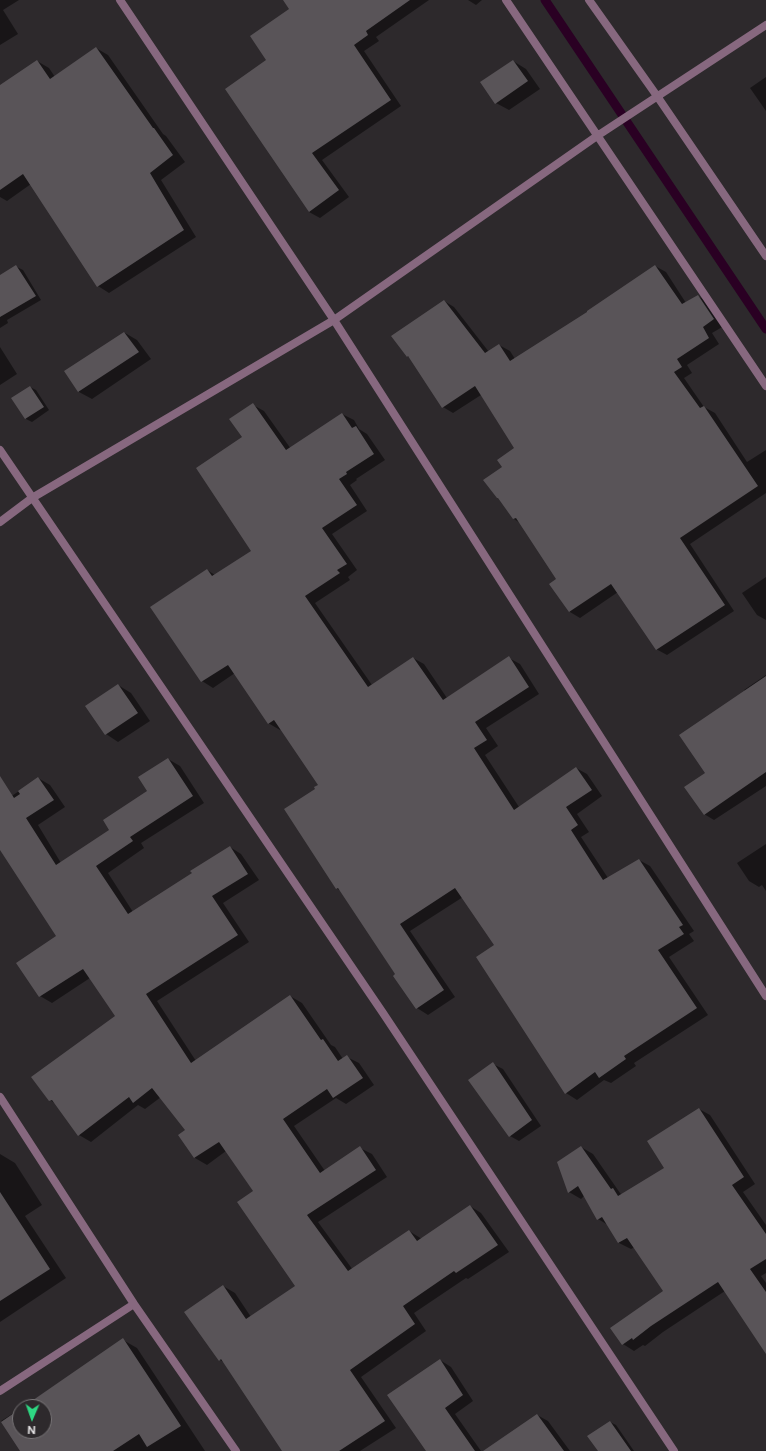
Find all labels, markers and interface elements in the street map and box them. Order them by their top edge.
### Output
north arrow [12,1399,52,1439]
text: N [27,1424,36,1436]

